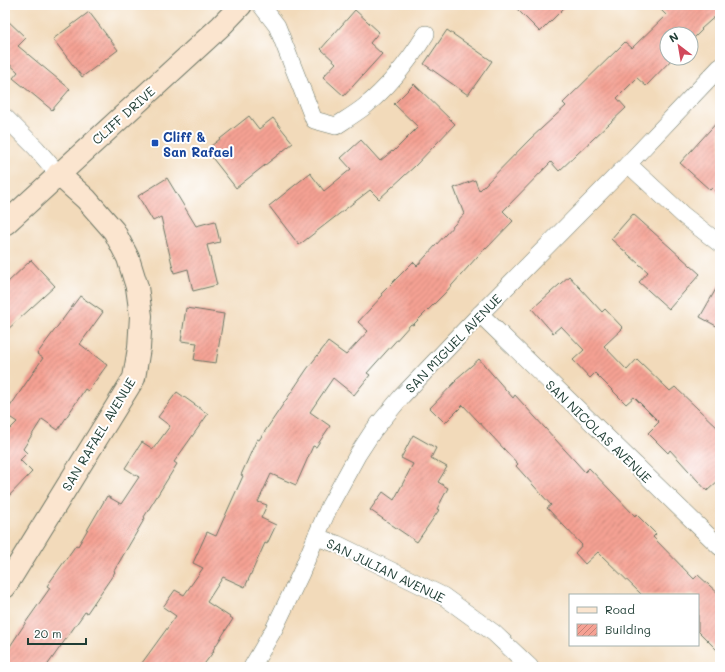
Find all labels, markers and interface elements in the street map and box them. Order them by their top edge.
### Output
north arrow [659,26,699,66]
text: N [666,28,681,46]
street label: CLIFF DRIVE [88,82,158,148]
place label: Cliff & San Rafael [163,128,233,160]
marker: Cliff & San Rafael [150,138,160,148]
street label: SAN MIGUEL AVENUE [401,290,505,396]
street label: SAN RAFAEL AVENUE [57,374,139,494]
street label: SAN NICOLAS AVENUE [542,376,656,486]
street label: SAN JULIAN AVENUE [324,534,448,606]
legend [569,594,699,646]
text: Road [605,601,635,617]
scale bar [28,620,86,646]
text: Building [605,621,651,637]
text: 20 m [34,625,62,641]

